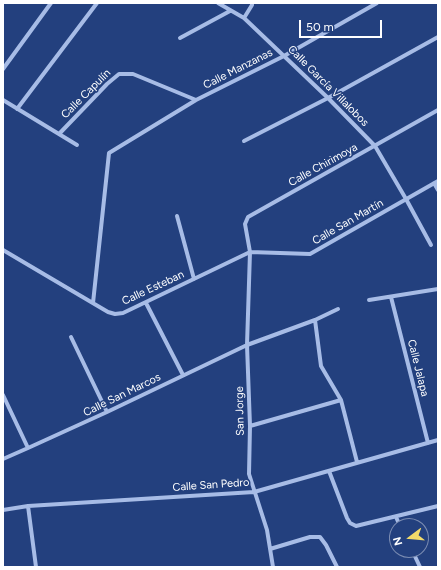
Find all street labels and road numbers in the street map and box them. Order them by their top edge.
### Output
street label: Calle García Villalobos [285,43,371,129]
street label: Calle Manzanas [201,46,275,92]
street label: Calle Capulín [59,67,113,121]
street label: Calle Chirimoya [286,141,360,189]
street label: Calle San Martín [310,196,386,248]
street label: Calle Esteban [120,268,186,308]
street label: Calle Jalapa [405,338,431,398]
street label: Calle San Marcos [81,371,163,419]
street label: San Jorge [233,386,247,436]
street label: Calle San Pedro [172,476,250,494]

